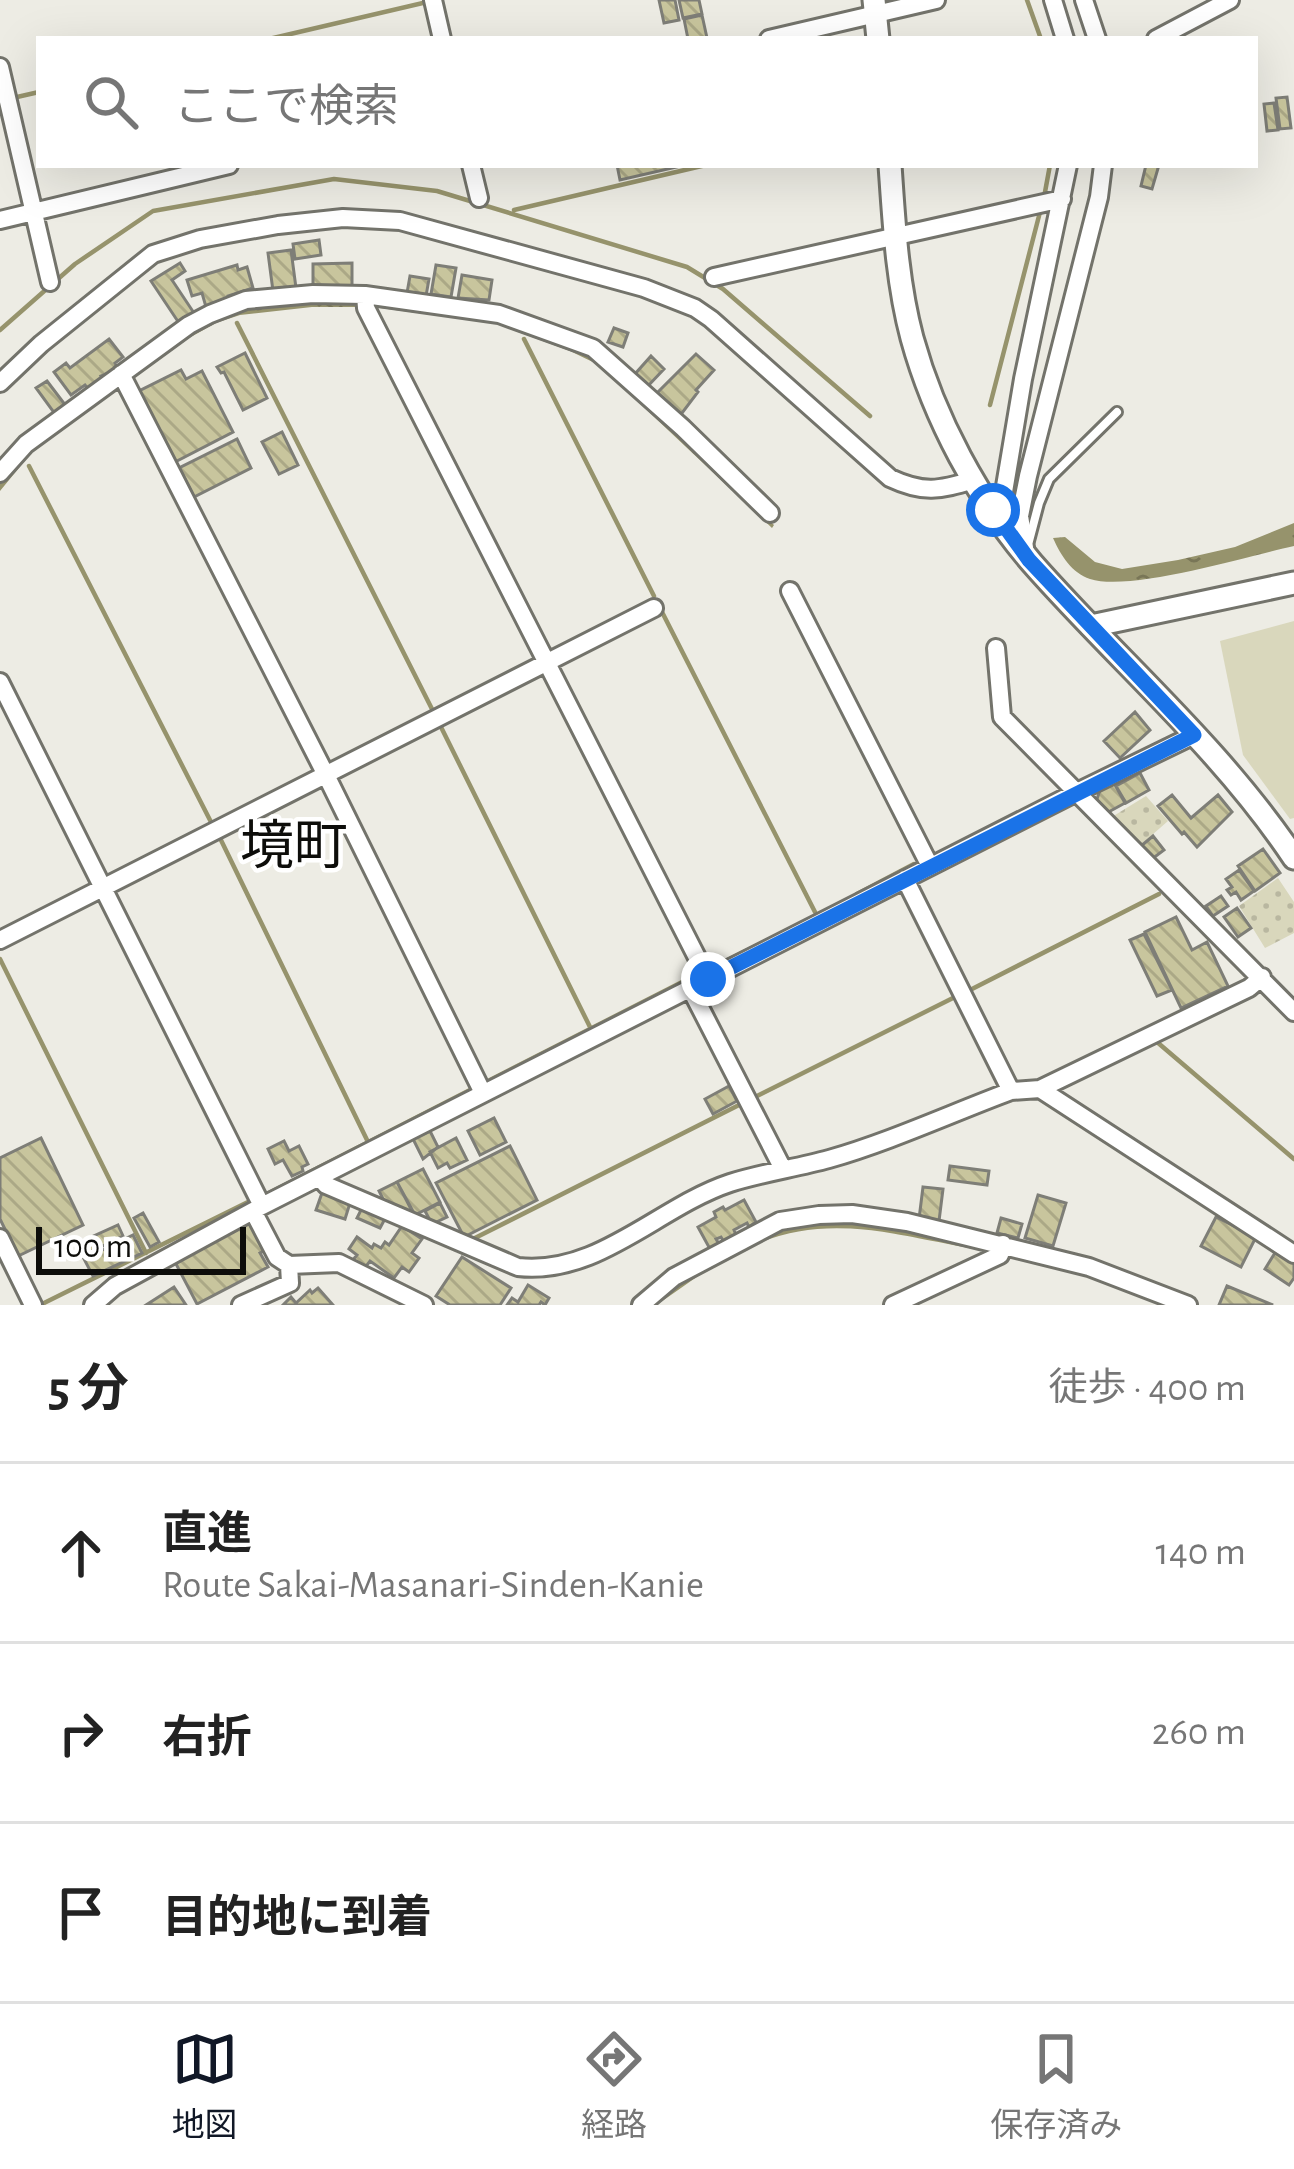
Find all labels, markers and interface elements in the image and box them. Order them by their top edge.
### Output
search box [36,36,1258,168]
icon: search [78,69,144,135]
text: ここで検索 [174,85,399,130]
route start [966,483,1020,537]
district label: 境町 [240,818,348,875]
route end [681,952,735,1006]
scale bar [36,1221,246,1274]
text: 100 m [54,1231,132,1264]
text: 5 分 [48,1364,129,1415]
text: 徒歩 · 400 m [1049,1369,1246,1408]
text: 直進 [162,1512,252,1557]
icon: ahead [48,1520,114,1586]
text: 140 m [1156,1533,1246,1572]
text: Route Sakai-Masanari-Sinden-Kanie [162,1566,704,1605]
icon: right [48,1700,114,1766]
text: 260 m [1152,1713,1246,1752]
text: 右折 [162,1716,252,1761]
icon: arrive [48,1880,114,1946]
text: 目的地に到着 [162,1896,432,1941]
tab: 地図 [172,2026,238,2147]
tab: 経路 [581,2026,647,2147]
tab: 保存済み [990,2026,1122,2147]

